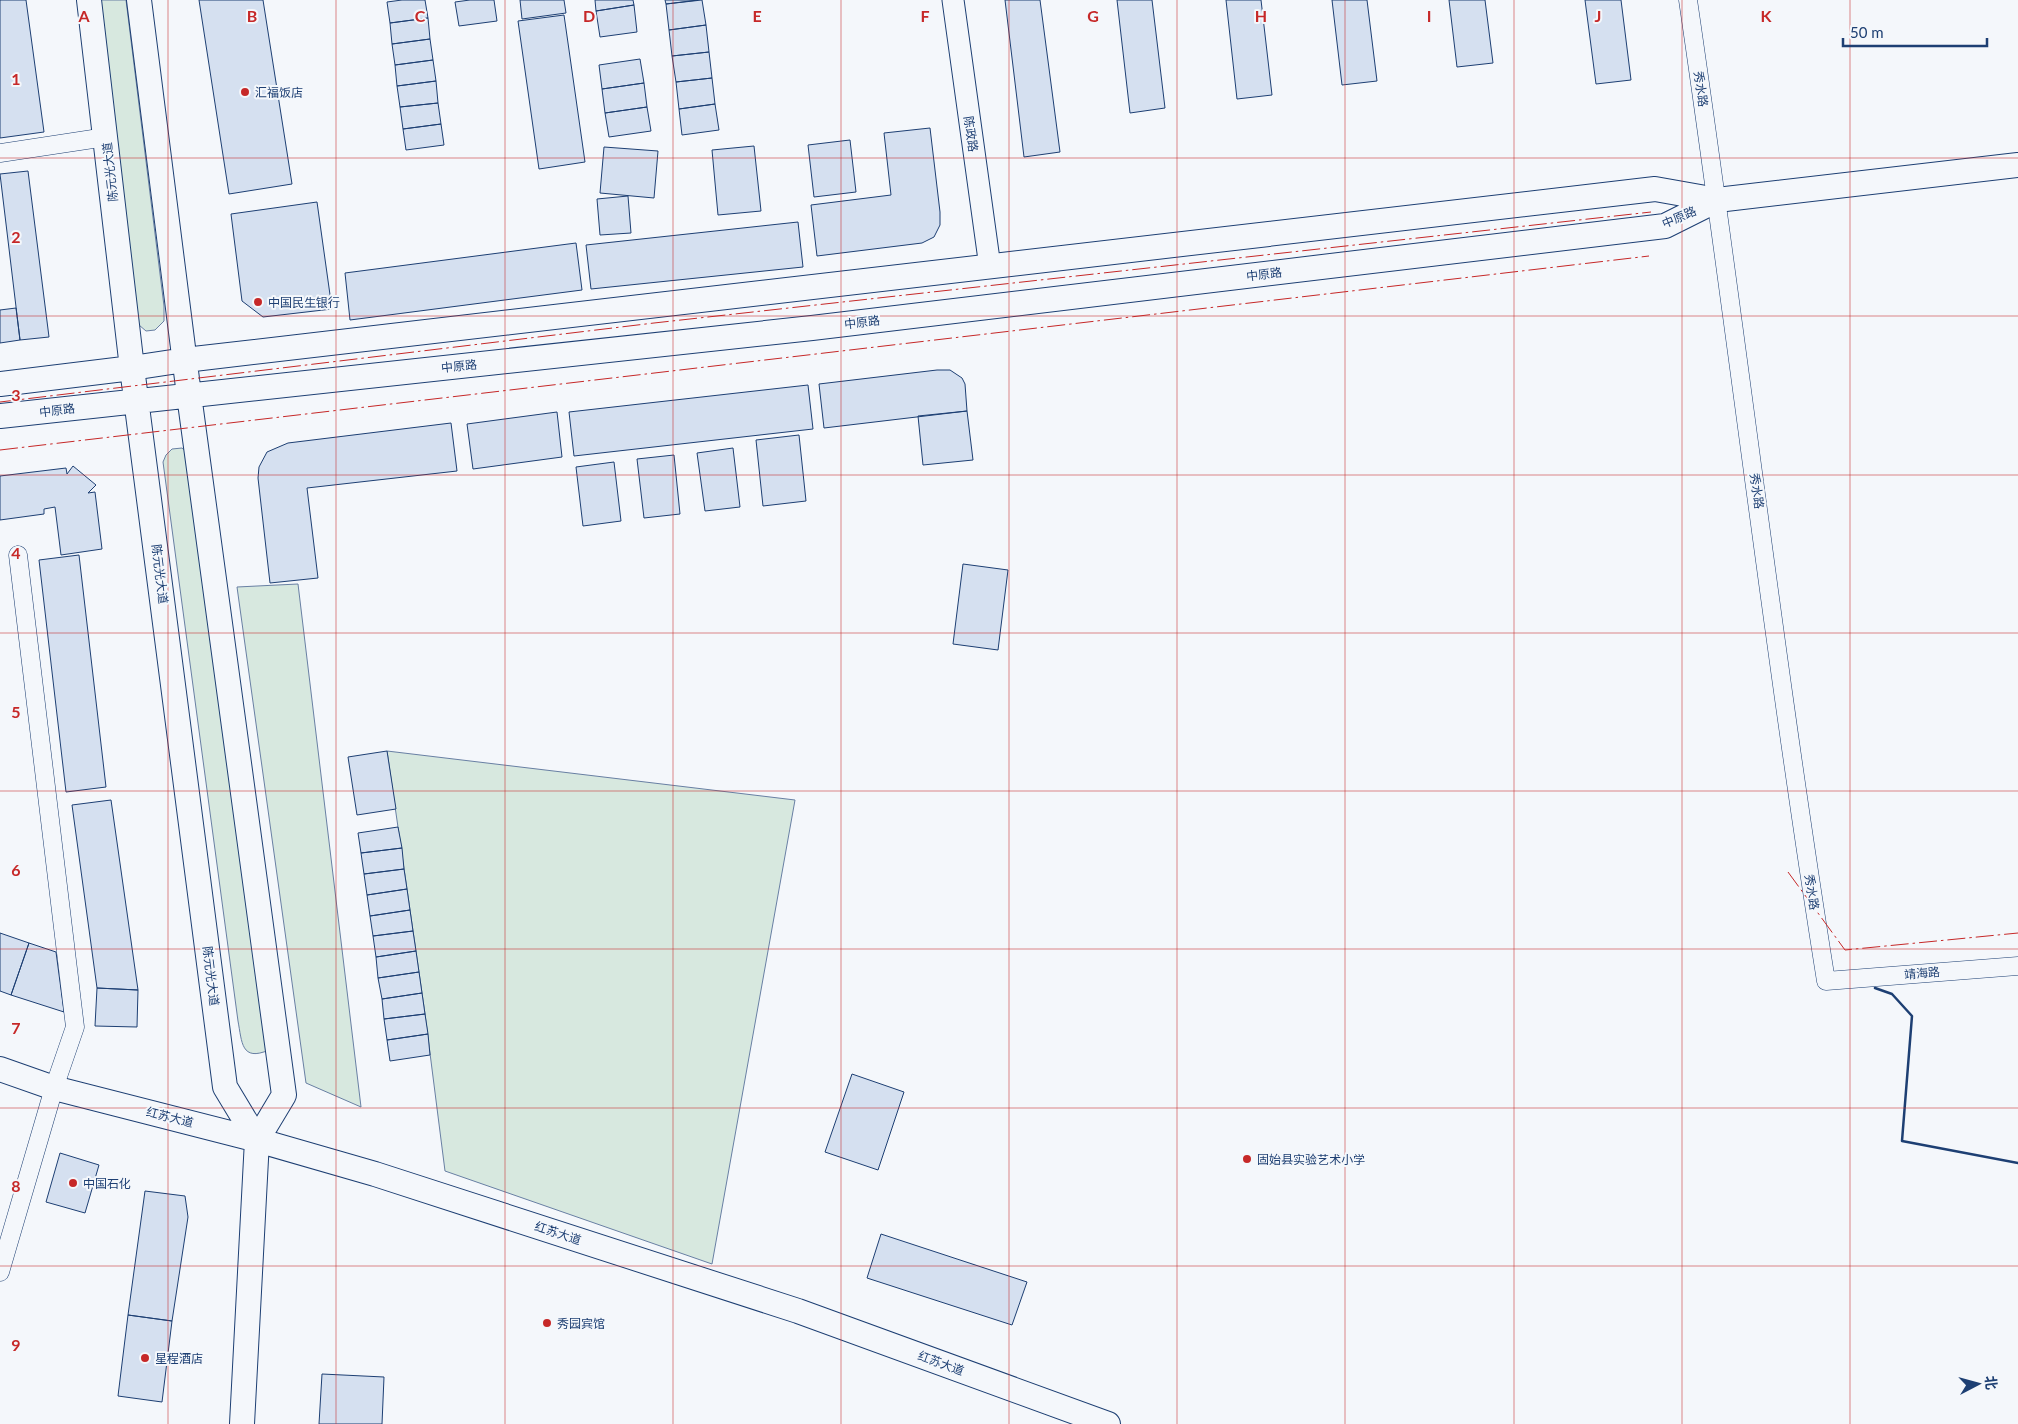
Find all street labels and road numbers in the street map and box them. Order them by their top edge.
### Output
street label: 秀水路 [1691,70,1711,108]
street label: 陈政路 [961,115,981,153]
street label: 陈元光大道 [99,141,121,203]
street label: 中原路 [1659,203,1699,231]
street label: 中原路 [1245,264,1283,284]
street label: 中原路 [843,312,881,332]
street label: 中原路 [440,357,478,375]
street label: 中原路 [38,400,76,420]
street label: 秀水路 [1747,472,1767,510]
street label: 陈元光大道 [149,543,171,605]
street label: 秀水路 [1802,873,1822,911]
street label: 陈元光大道 [200,945,222,1007]
street label: 靖海路 [1903,964,1941,982]
street label: 红苏大道 [145,1104,195,1130]
street label: 红苏大道 [533,1218,583,1248]
street label: 红苏大道 [916,1348,966,1378]

